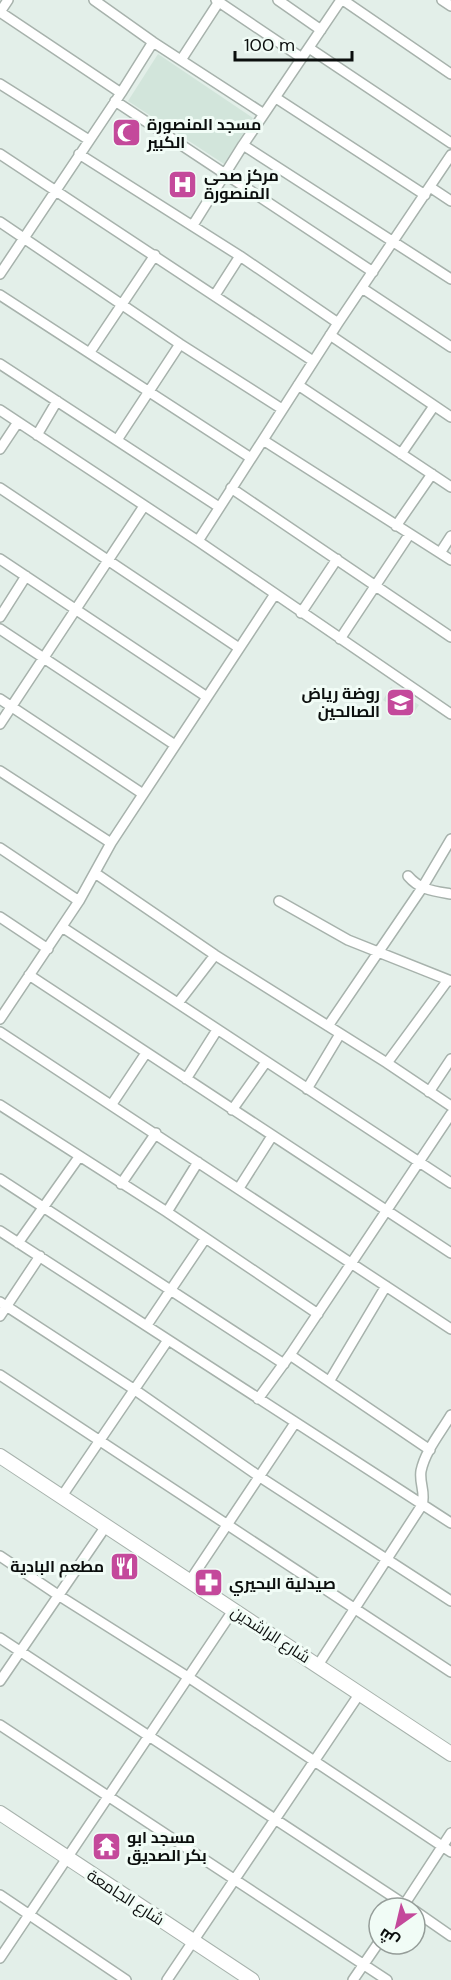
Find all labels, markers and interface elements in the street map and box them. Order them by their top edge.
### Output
scale bar [235,24,352,62]
text: 100 m [244,33,295,57]
place label: مسجد المنصورة الكبير [146,114,261,153]
mosque icon: مسجد المنصورة الكبير [110,117,142,149]
place label: مركز صحي المنصورة [204,165,279,204]
hospital icon: مركز صحي المنصورة [167,168,199,200]
place label: روضة رياض الصالحين [301,683,380,722]
school or university icon: روضة رياض الصالحين [385,686,417,718]
restaurant icon: مطعم البادية [109,1550,141,1582]
place label: مطعم البادية [10,1556,104,1578]
pharmacy icon: صيدلية البحيري [192,1567,224,1599]
place label: صيدلية البحيري [229,1573,336,1596]
street label: شارع الراشدين [227,1601,314,1669]
place label: مسجد ابو بكر الصديق [127,1827,207,1866]
temple icon: مسجد ابو بكر الصديق [90,1830,122,1862]
street label: شارع الجامعة [83,1865,168,1931]
north arrow [367,1896,427,1956]
text: ش [375,1924,403,1952]

